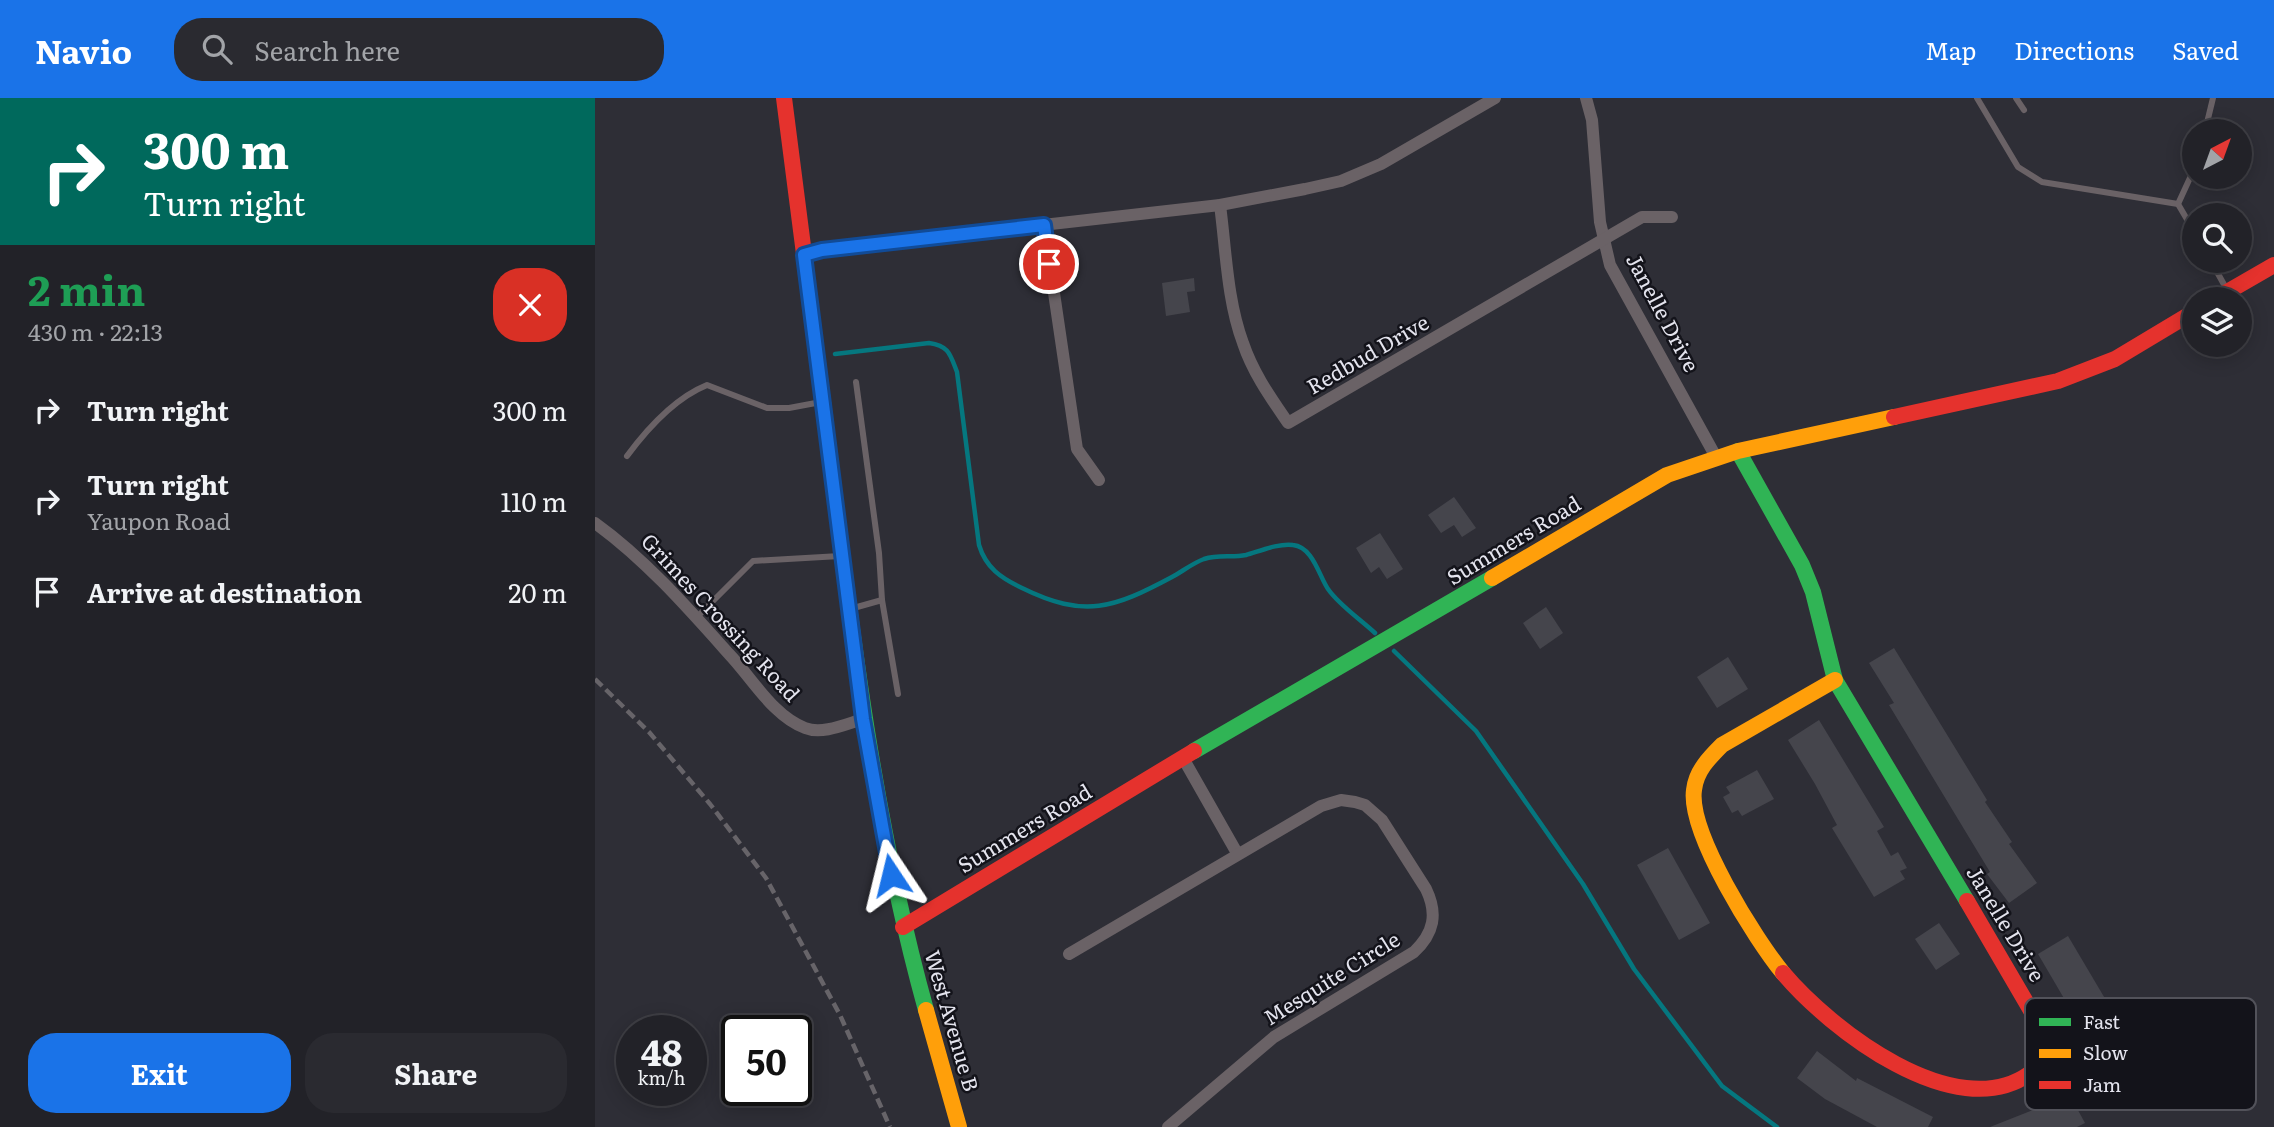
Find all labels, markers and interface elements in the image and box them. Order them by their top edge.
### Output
search box [174,18,664,81]
text: Navio [35,25,132,74]
icon: search [198,30,236,68]
text: Search here [254,30,400,69]
text: Map [1925,32,1976,67]
text: Directions [2014,32,2134,67]
text: Saved [2172,32,2239,67]
text: 300 m [143,111,289,184]
north arrow [2182,119,2252,189]
map controls [2182,119,2252,357]
icon: right [28,126,119,217]
text: Turn right [143,178,305,226]
button: search [2182,203,2252,273]
pin [1019,234,1079,294]
icon: arrive [1030,245,1068,283]
street label: Janelle Drive [1620,247,1709,377]
text: 2 min [28,257,145,319]
button: close [493,268,567,342]
button: layers [2182,287,2252,357]
street label: Redbud Drive [1300,305,1434,400]
text: 430 m · 22:13 [28,314,163,348]
text: Turn right [87,390,229,429]
text: 300 m [492,390,567,429]
icon: right [28,391,66,429]
text: Turn right [87,464,229,503]
text: 110 m [500,481,567,520]
icon: right [28,482,66,520]
street label: Summers Road [1440,487,1586,591]
text: Yaupon Road [87,503,231,537]
street label: Grimes Crossing Road [635,525,808,708]
text: Arrive at destination [87,572,362,611]
text: 20 m [508,572,567,611]
icon: arrive [28,573,66,611]
street label: Summers Road [951,775,1097,879]
position arrow [854,838,928,912]
street label: Janelle Drive [1960,859,2054,987]
street label: Mesquite Circle [1256,922,1405,1031]
street label: West Avenue B [918,946,988,1094]
legend [2025,998,2256,1110]
text: Fast [2083,1007,2120,1035]
speed limit sign: 50 [721,1015,812,1106]
text: 48 [641,1025,682,1077]
button: Exit [28,1033,291,1113]
button: Share [305,1033,567,1113]
text: Slow [2083,1038,2128,1066]
text: km/h [638,1064,685,1091]
text: Jam [2083,1070,2121,1098]

